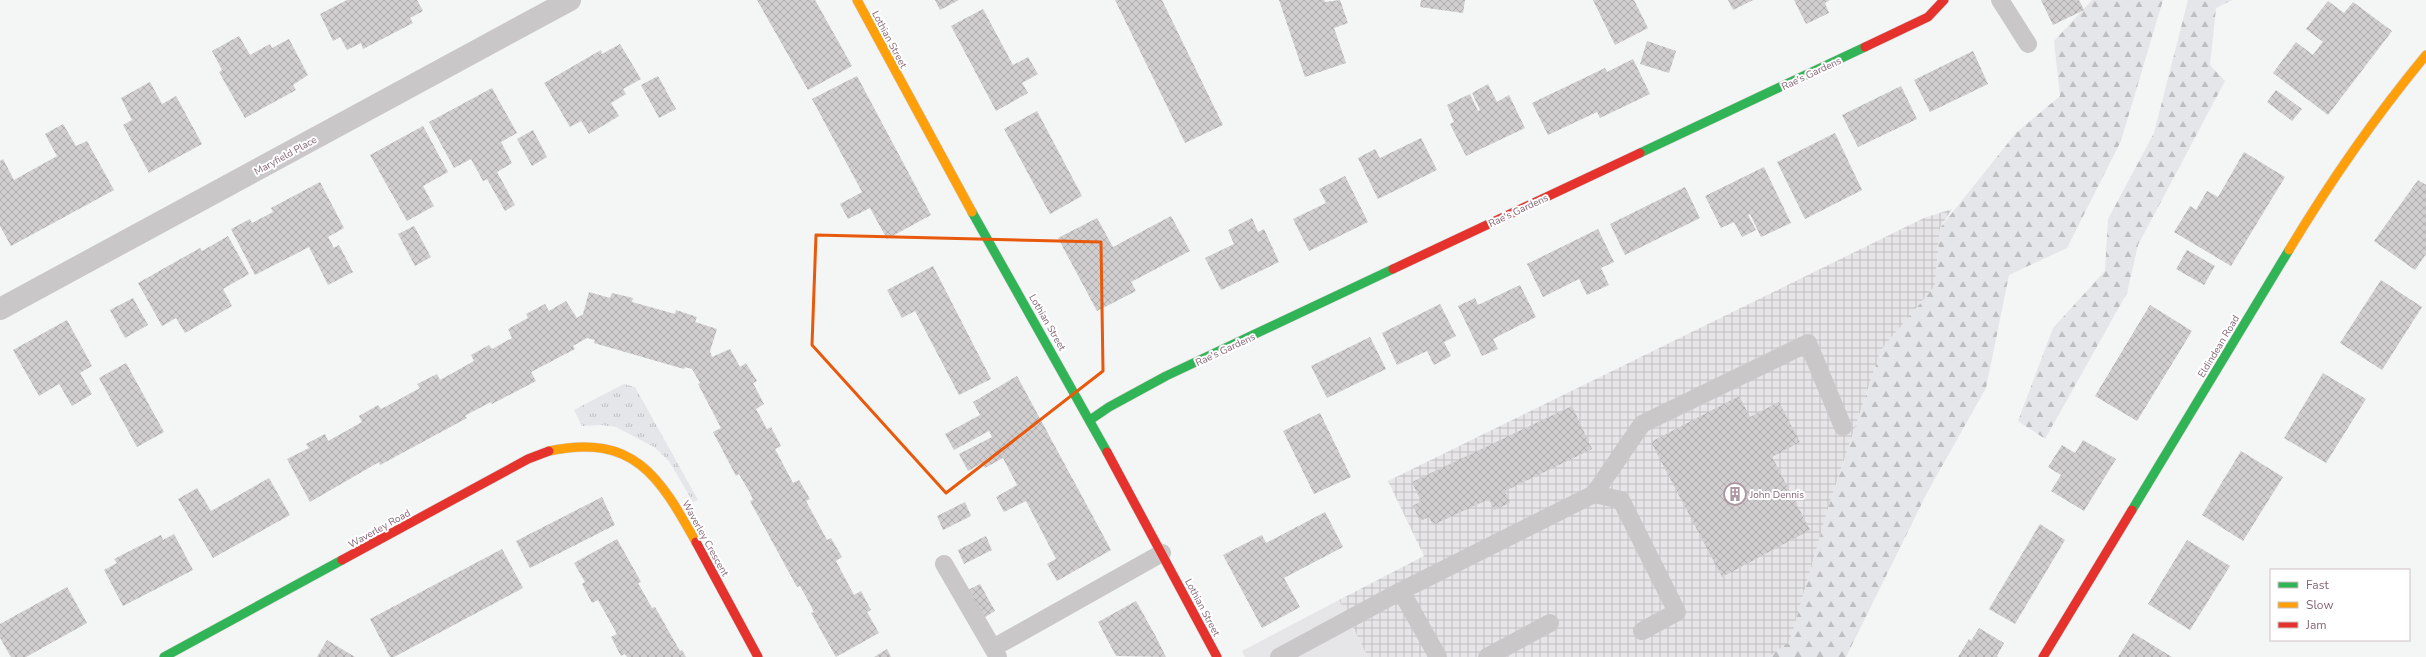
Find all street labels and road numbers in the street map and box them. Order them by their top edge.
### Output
street label: Lothian Street [868,8,910,71]
street label: Rae's Gardens [1779,54,1844,94]
street label: Maryfield Place [252,133,319,179]
street label: Rae's Gardens [1486,191,1551,231]
street label: Lothian Street [1025,292,1069,354]
street label: Eldindean Road [2195,313,2243,380]
street label: Rae's Gardens [1193,330,1258,370]
street label: Waverley Crescent [678,498,732,579]
street label: Waverley Road [346,506,413,552]
street label: Lothian Street [1181,576,1223,639]

